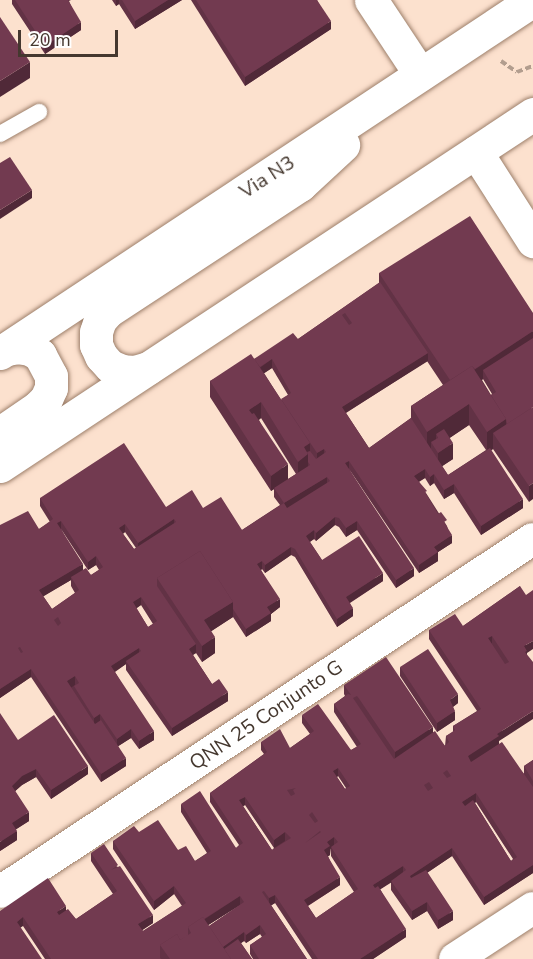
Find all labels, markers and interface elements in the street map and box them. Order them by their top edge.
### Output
scale bar [21,18,122,56]
text: 20 m [29,28,71,52]
street label: Via N3 [235,150,299,204]
street label: QNN 25 Conjunto G [185,655,347,775]

